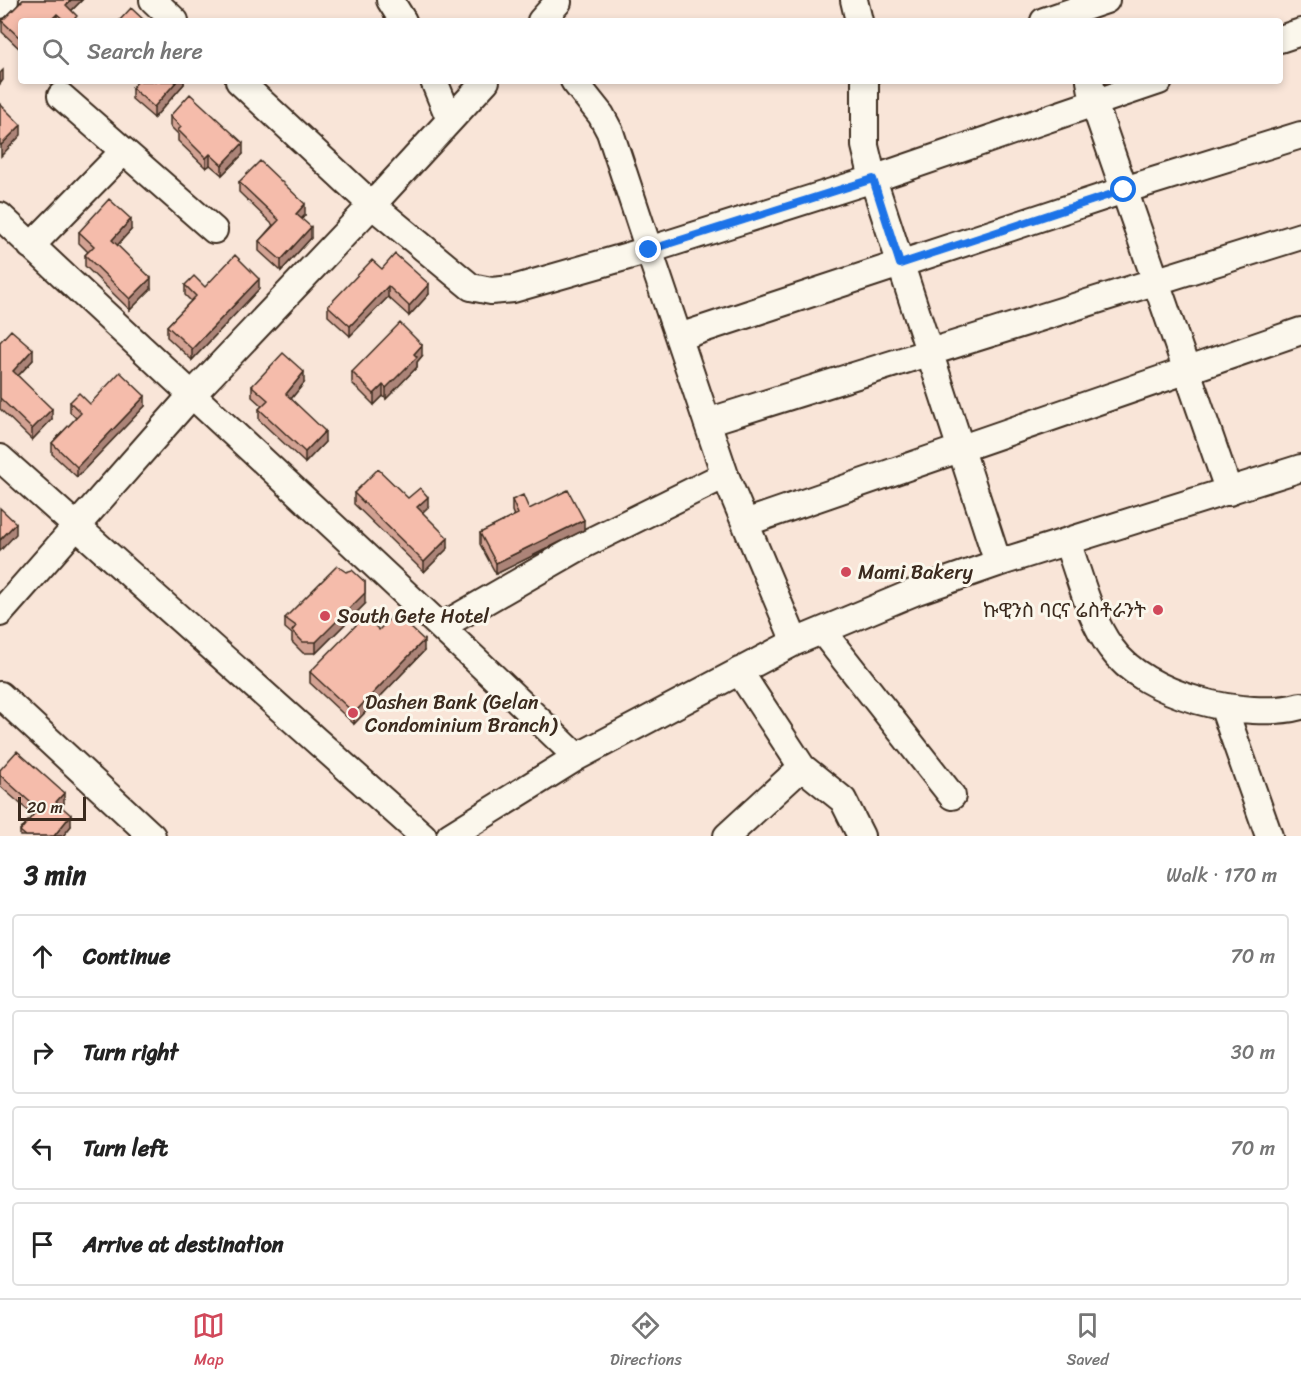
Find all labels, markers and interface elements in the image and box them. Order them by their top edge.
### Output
search box [18,18,1283,84]
text: Search here [87,32,203,71]
icon: search [39,35,72,68]
route start [1110,176,1136,202]
route end [635,236,661,262]
place label: Mami Bakery [858,555,973,590]
marker: Mami Bakery [839,565,853,579]
place label: ኩዊንስ ባርና ሬስቶራንት [983,593,1146,628]
place label: South Gete Hotel [337,599,490,634]
marker: ኩዊንስ ባርና ሬስቶራንት [1151,603,1165,617]
marker: South Gete Hotel [318,609,332,623]
place label: Dashen Bank (Gelan Condominium Branch) [365,685,558,743]
marker: Dashen Bank (Gelan Condominium Branch) [346,706,360,720]
text: 20 m [27,793,63,822]
scale bar [18,794,86,822]
text: 3 min [24,852,86,898]
text: Walk · 170 m [1166,858,1277,893]
text: Continue [83,937,171,976]
text: 70 m [1230,939,1275,974]
icon: ahead [26,940,59,973]
text: Turn right [83,1033,178,1072]
text: 30 m [1231,1035,1275,1070]
icon: right [26,1036,59,1069]
text: Turn left [83,1129,168,1168]
text: 70 m [1230,1131,1275,1166]
icon: left [26,1132,59,1165]
text: Arrive at destination [83,1225,284,1264]
icon: arrive [26,1228,59,1261]
tab: Map [192,1309,225,1374]
tab: Directions [610,1309,682,1374]
tab: Saved [1066,1309,1109,1374]

